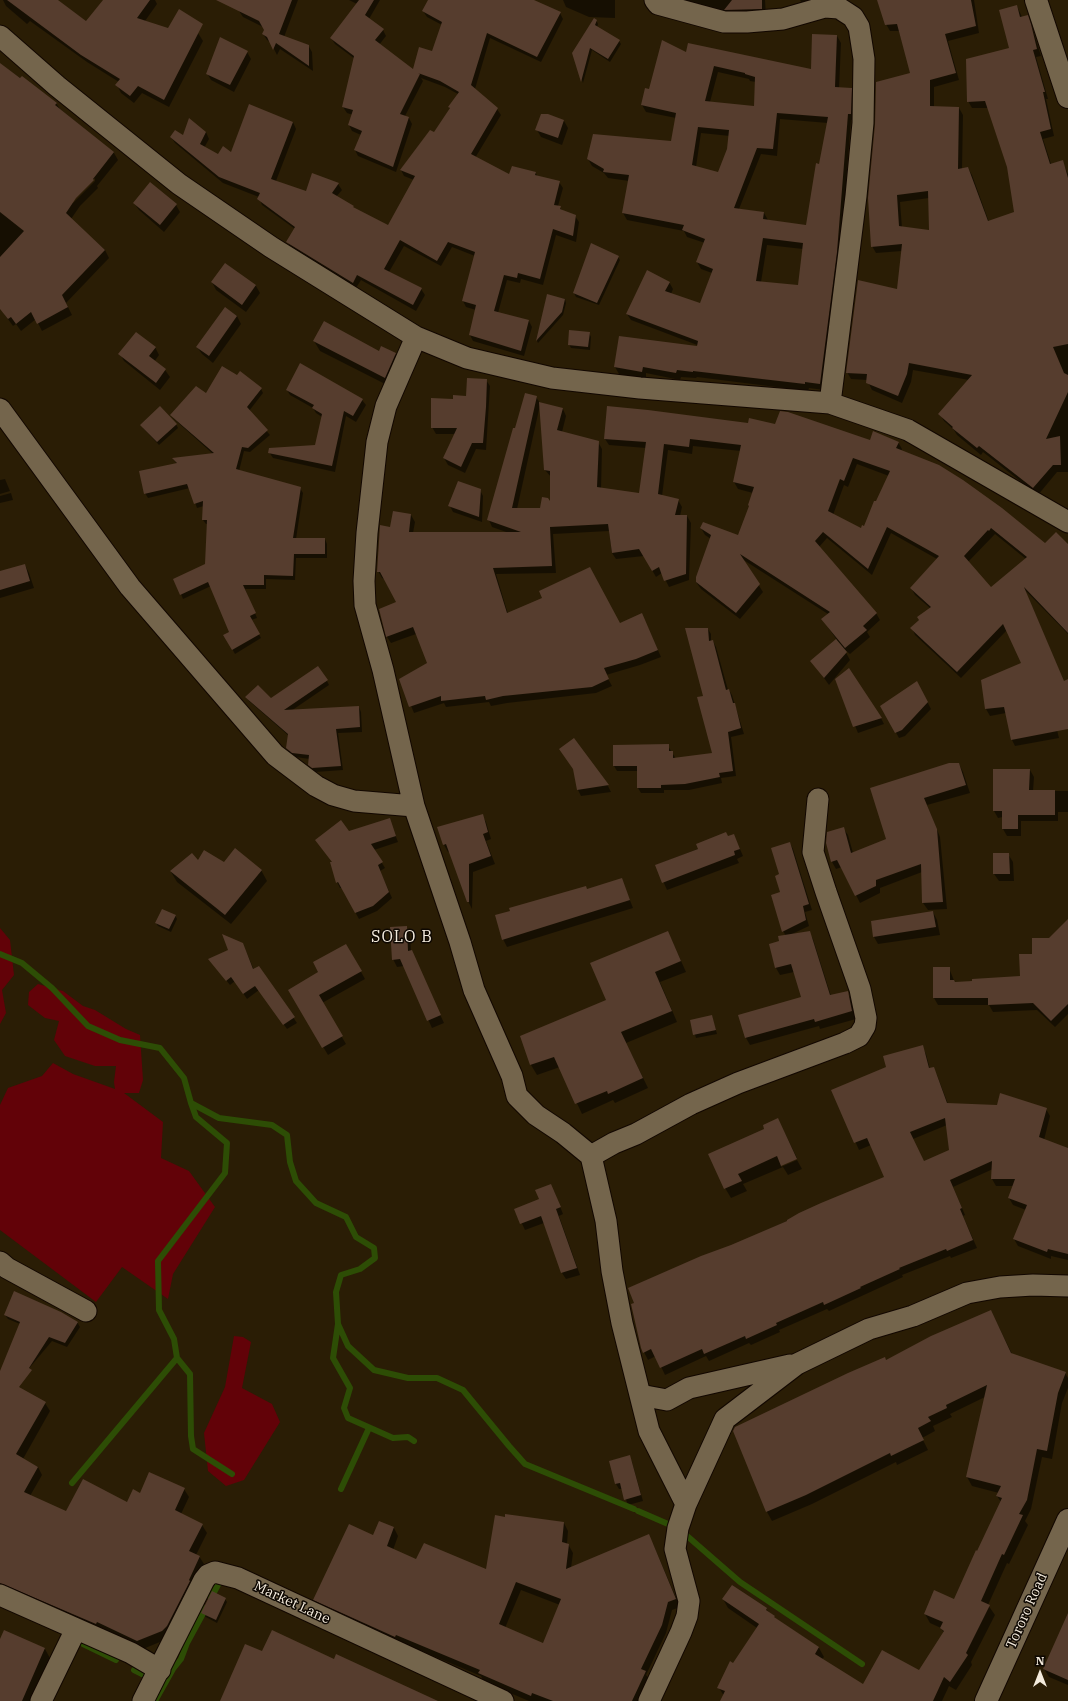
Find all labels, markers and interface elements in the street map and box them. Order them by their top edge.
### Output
district label: SOLO B [371,927,433,947]
street label: Tororo Road [1003,1570,1051,1652]
street label: Market Lane [251,1578,333,1628]
north arrow [1020,1653,1060,1693]
text: N [1036,1654,1044,1668]

